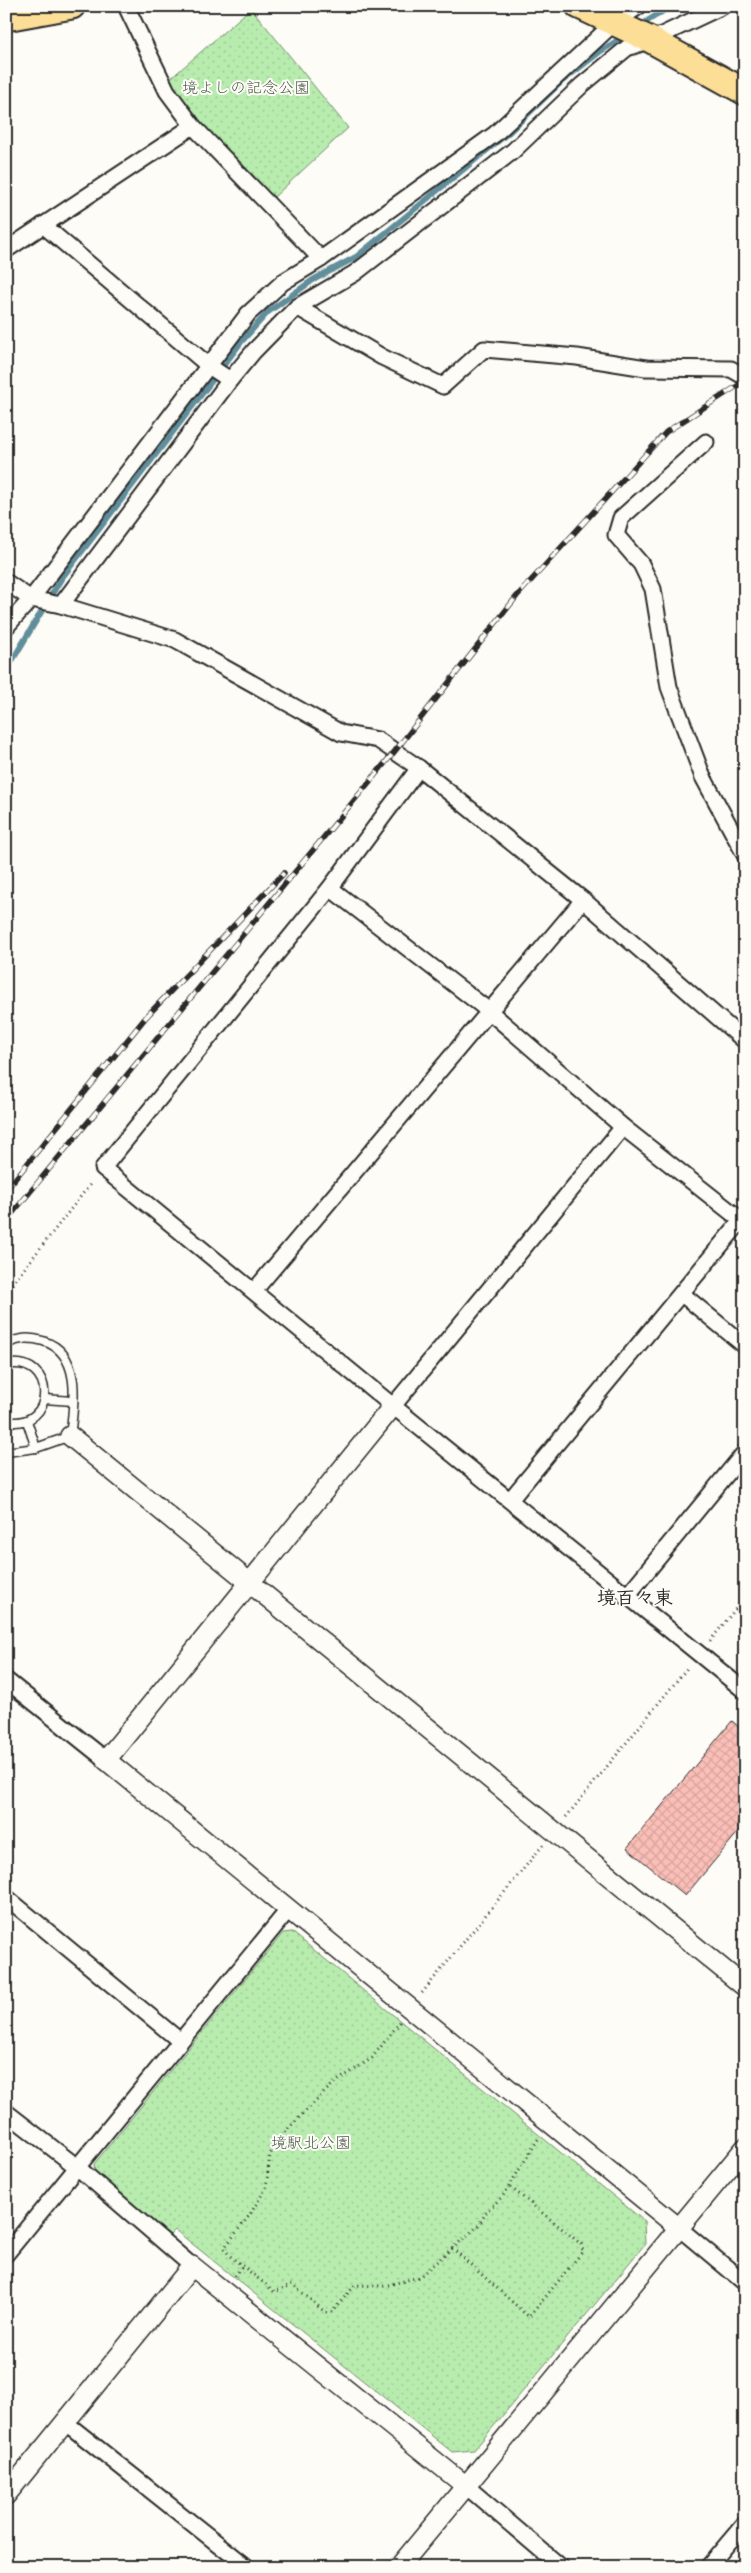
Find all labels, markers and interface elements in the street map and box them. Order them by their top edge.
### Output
park label: 境よしの記念公園 [182,78,310,101]
district label: 境百々東 [597,1587,673,1614]
park label: 境駅北公園 [271,2133,351,2156]

